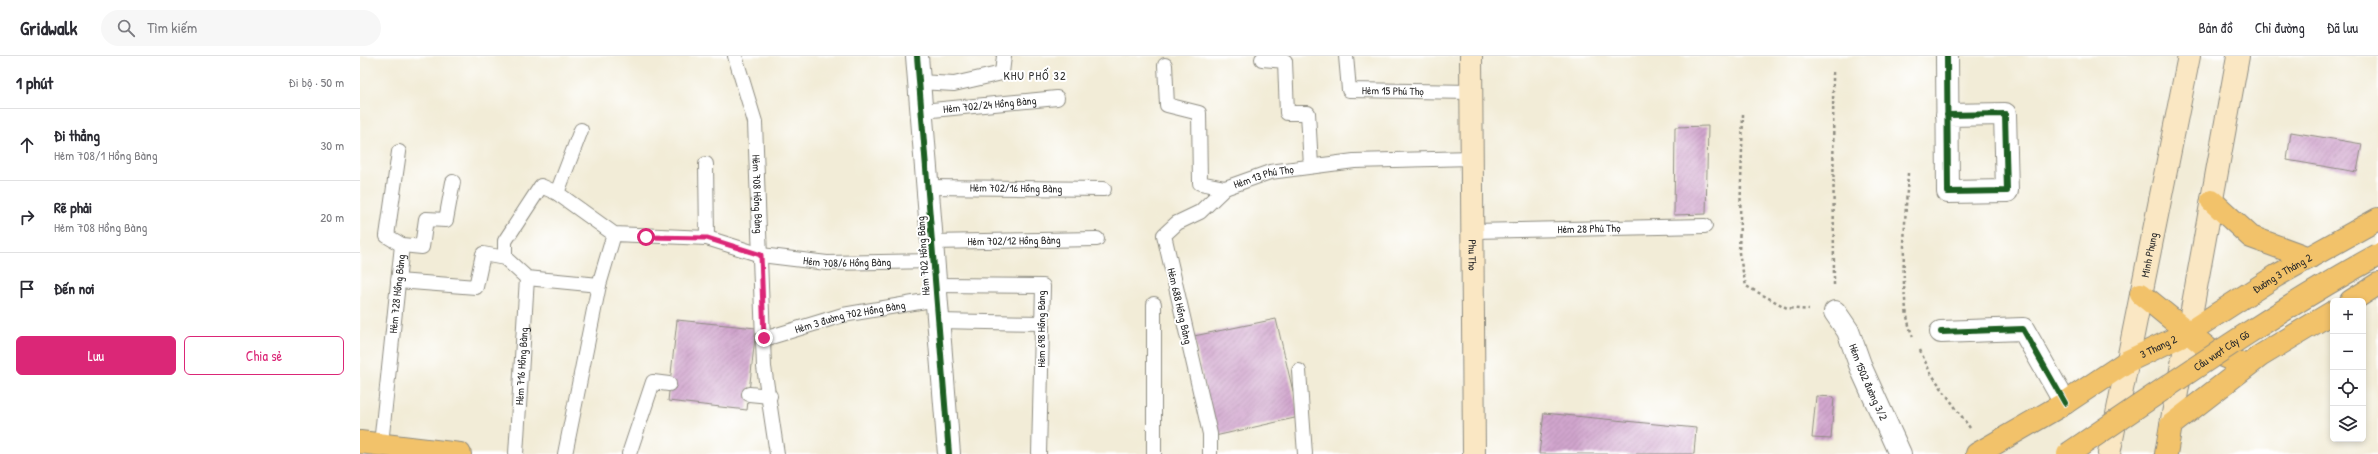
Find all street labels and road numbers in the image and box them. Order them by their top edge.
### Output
street label: Hẻm 15 Phú Thọ [1362,83,1424,98]
street label: Hẻm 702/24 Hồng Bàng [943,93,1037,116]
street label: Hẻm 708 Hồng Bàng [749,154,766,234]
street label: Hẻm 13 Phú Thọ [1232,162,1295,191]
street label: Hẻm 702/16 Hồng Bàng [970,180,1062,196]
street label: Hẻm 702 Hồng Bàng [913,216,933,296]
street label: Hẻm 28 Phú Thọ [1557,221,1621,236]
street label: Minh Phụng [2138,231,2160,279]
street label: Hẻm 702/12 Hồng Bàng [967,233,1061,248]
street label: Phu Tho [1465,239,1480,271]
street label: Đường 3 Tháng 2 [2250,250,2314,296]
street label: Hẻm 708/6 Hồng Bàng [802,253,891,270]
street label: Hẻm 728 Hồng Bàng [386,254,408,334]
street label: Hẻm 688 Hồng Bàng [1164,267,1196,346]
street label: Hẻm 698 Hồng Bàng [1034,290,1048,368]
street label: Hẻm 3 đường 702 Hồng Bàng [793,298,906,336]
street label: Hẻm 716 Hồng Bàng [512,327,531,405]
street label: Cầu vượt Cây Gõ [2191,327,2252,374]
street label: 3 Thang 2 [2138,332,2179,361]
street label: Hẻm 1502 đường 3/2 [1846,342,1891,422]

